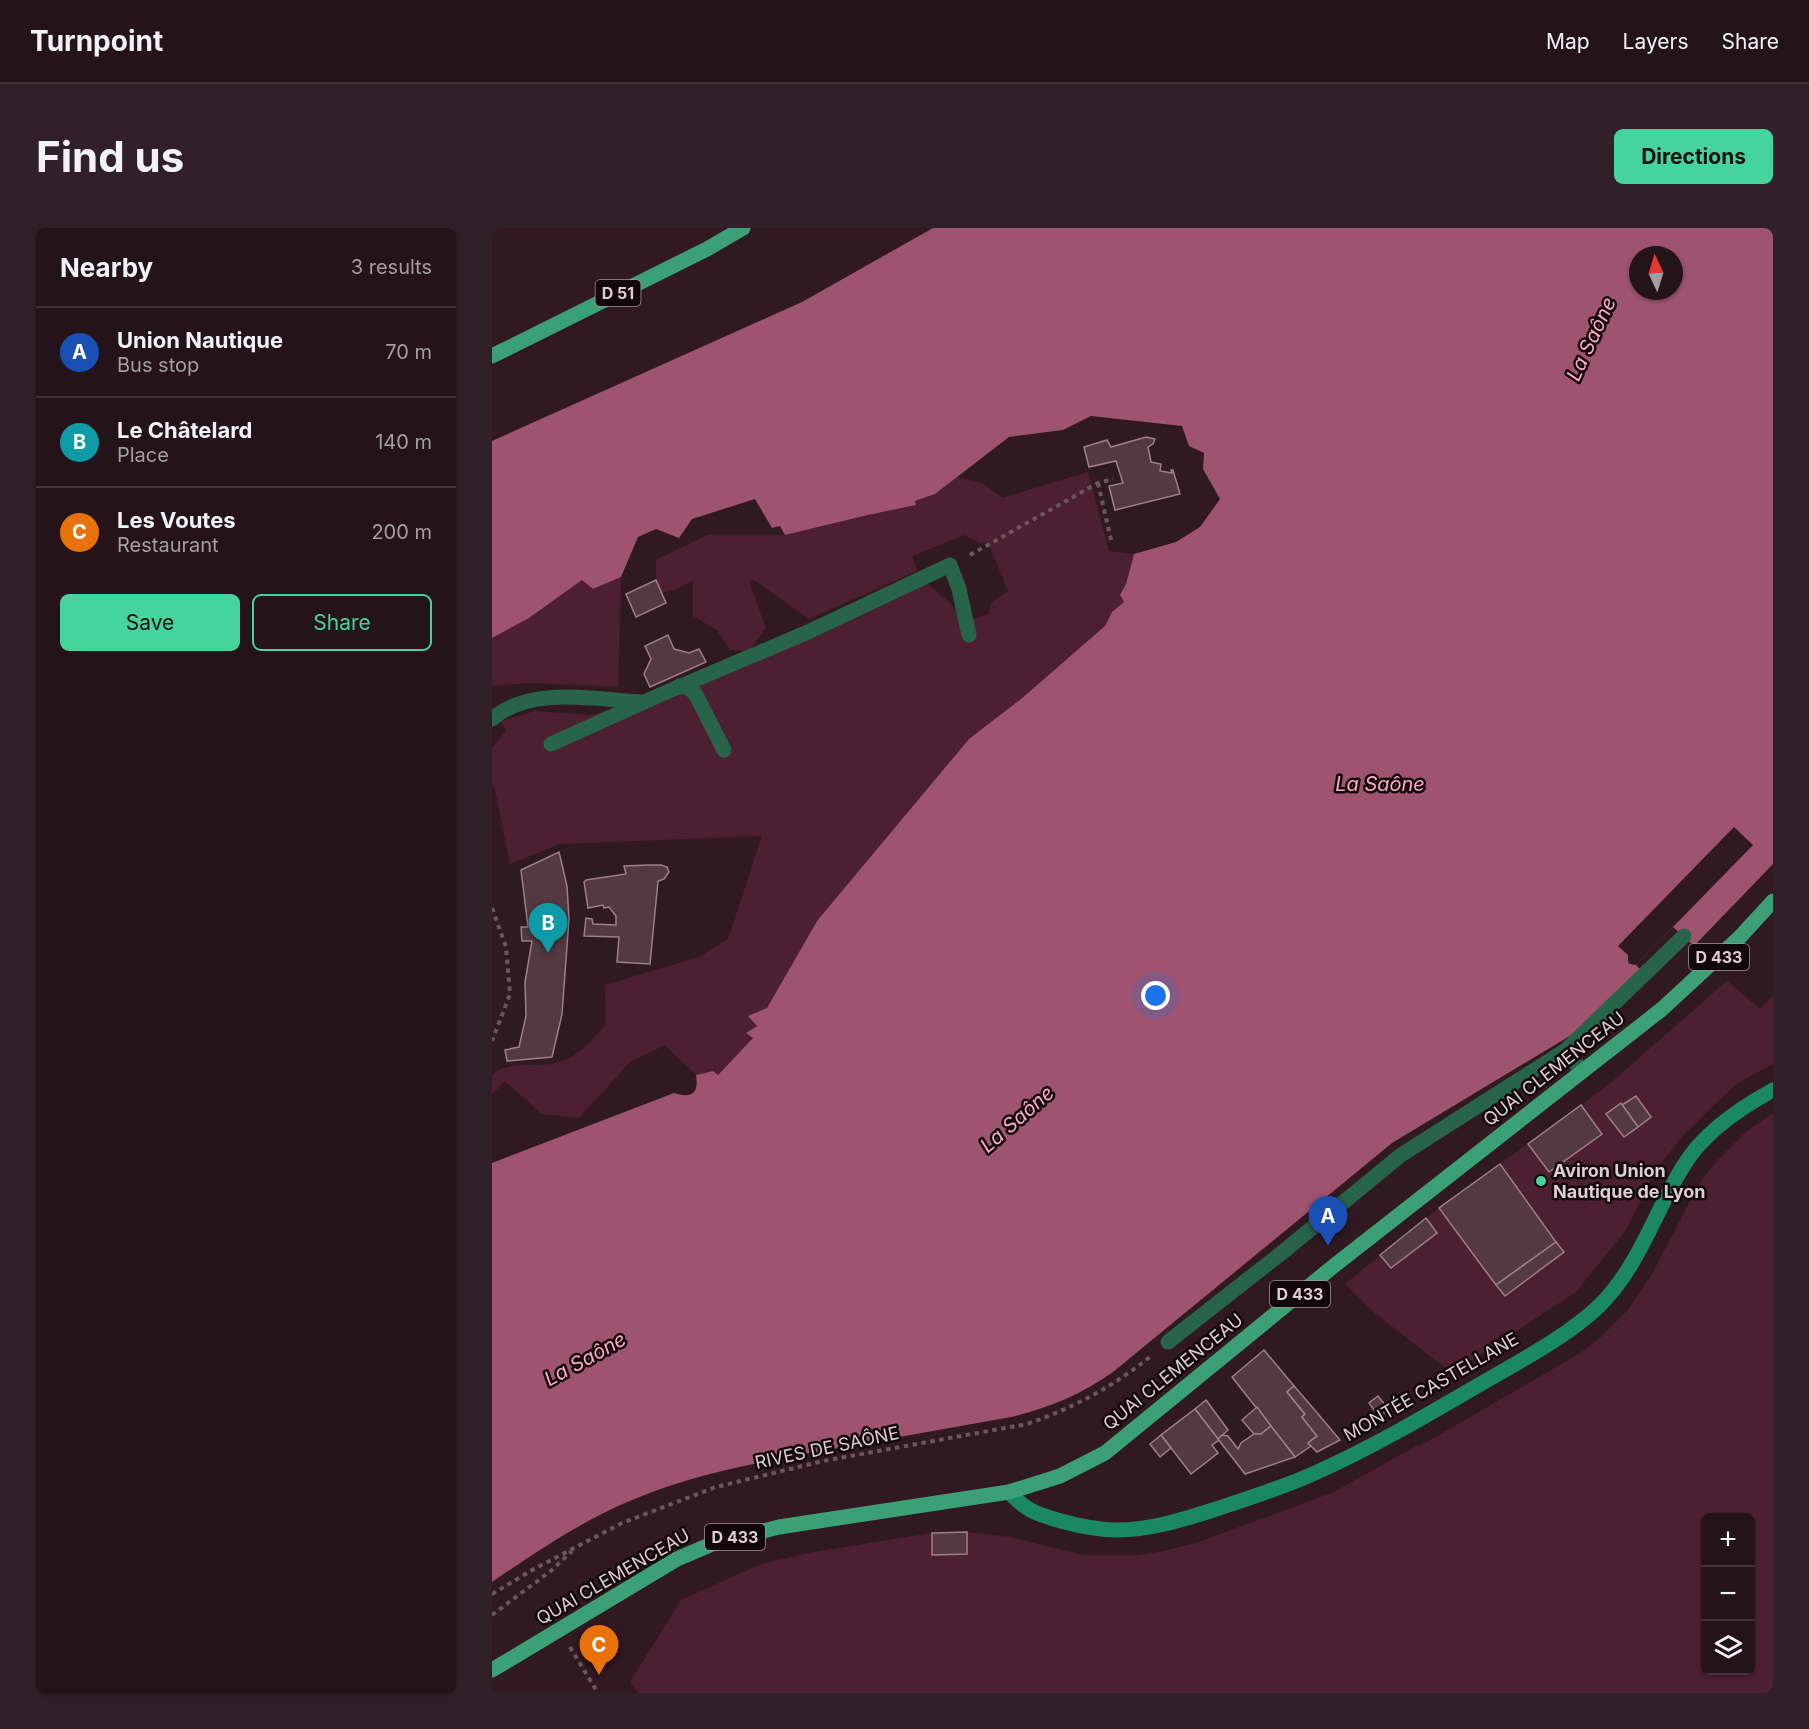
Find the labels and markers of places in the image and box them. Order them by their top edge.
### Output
pin: B [528,904,568,953]
place label: Aviron Union Nautique de Lyon [1553,1160,1705,1202]
marker: Aviron Union Nautique de Lyon [1534,1174,1548,1188]
pin: A [1308,1196,1348,1246]
pin: C [580,1626,618,1675]

